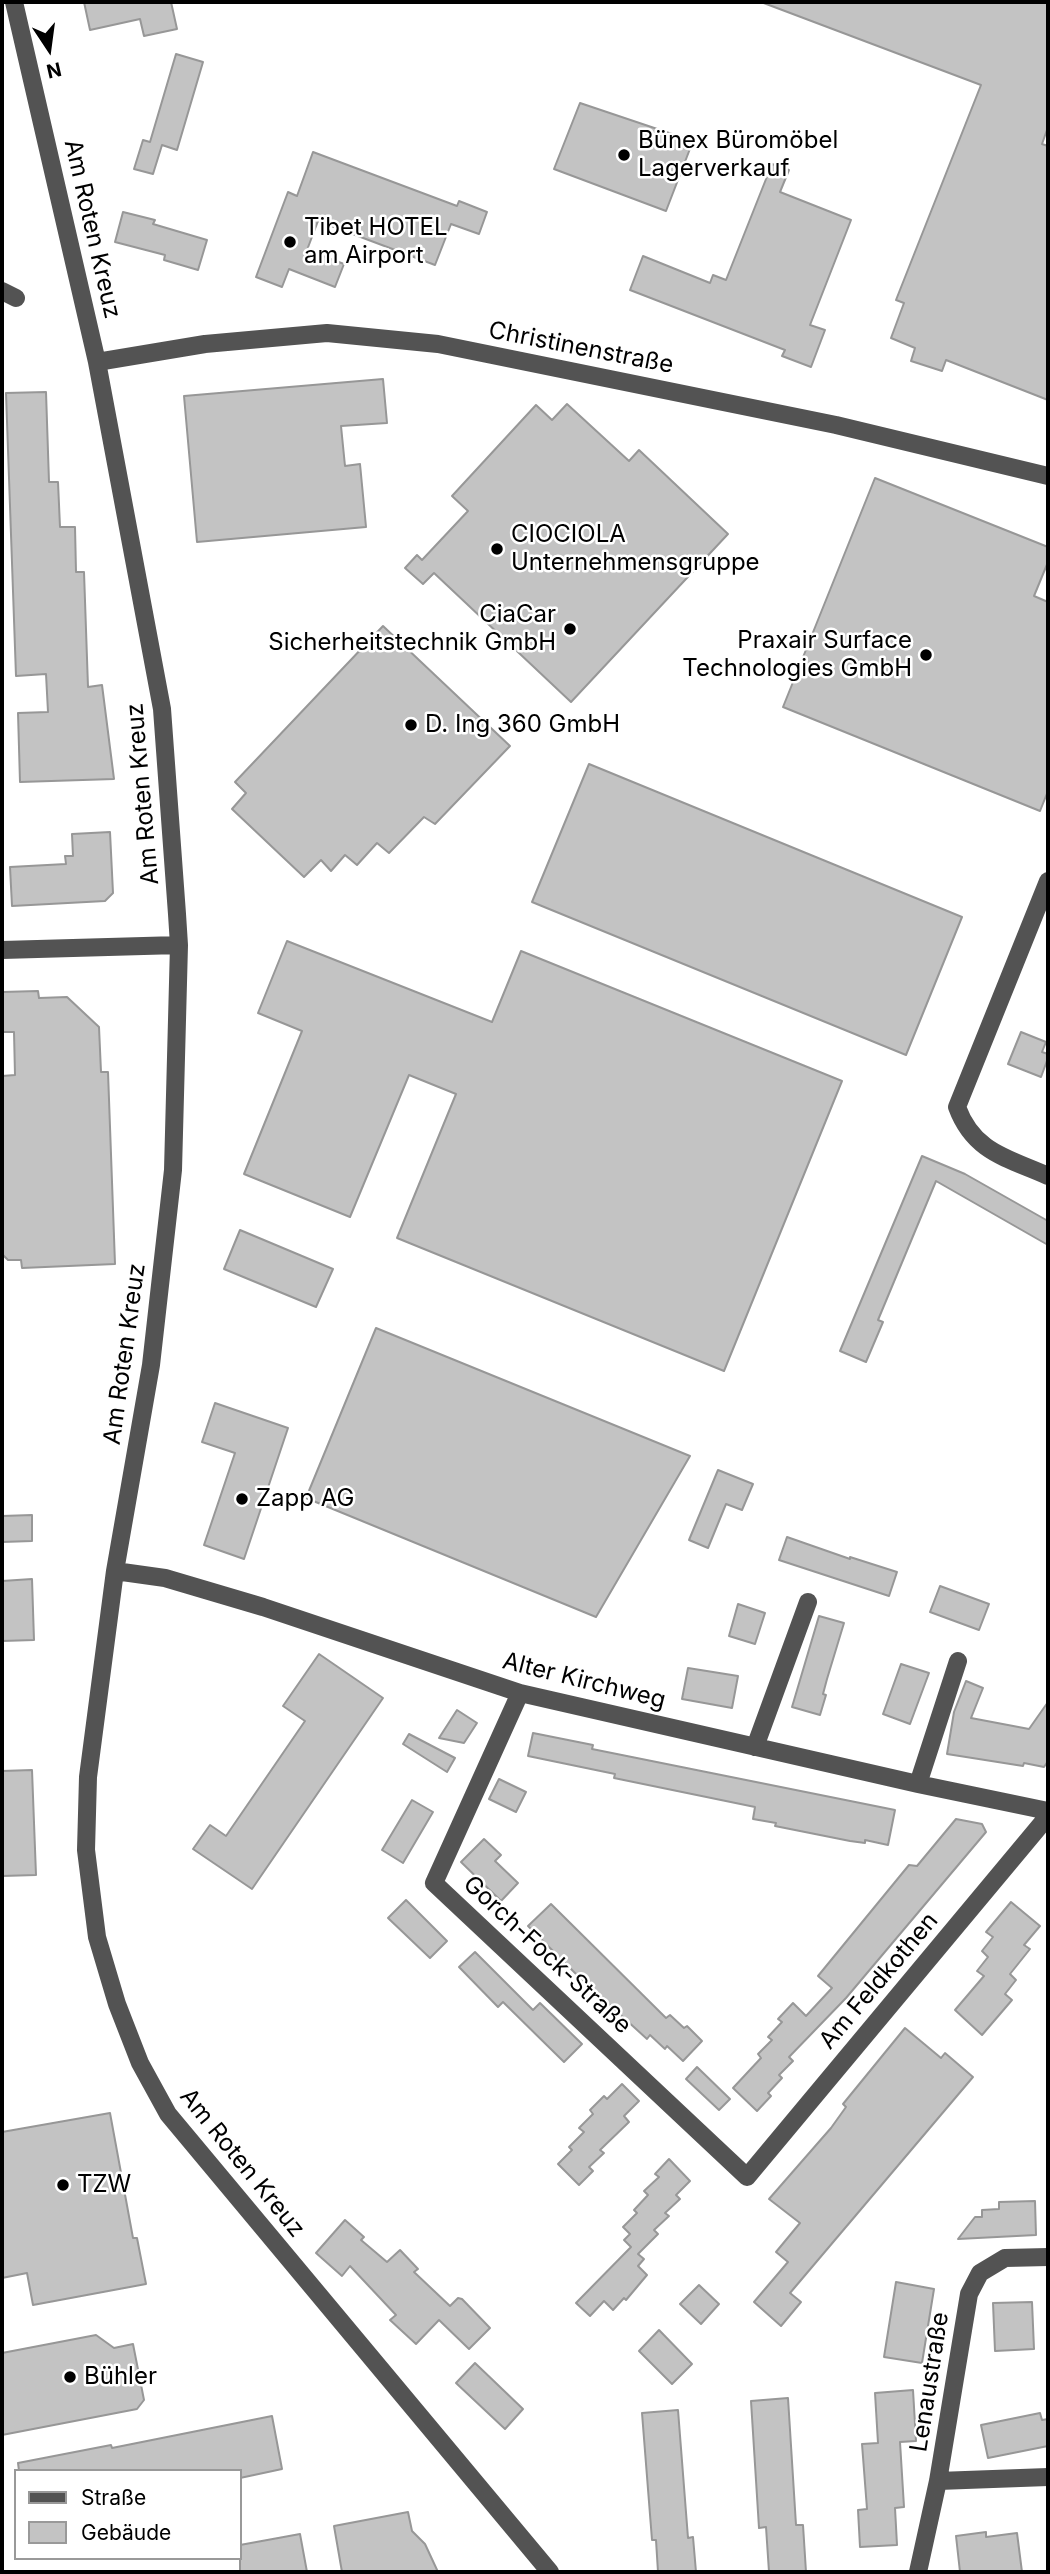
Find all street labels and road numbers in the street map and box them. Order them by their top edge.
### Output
street label: Am Roten Kreuz [57,137,127,321]
street label: Christinenstraße [486,316,676,380]
street label: Am Roten Kreuz [121,702,165,886]
street label: Am Roten Kreuz [98,1262,152,1446]
street label: Alter Kirchweg [500,1647,668,1715]
street label: Gorch-Fock-Straße [457,1870,637,2040]
street label: Am Feldkothen [814,1907,944,2055]
street label: Am Roten Kreuz [173,2083,311,2243]
street label: Lenaustraße [905,2310,955,2454]

